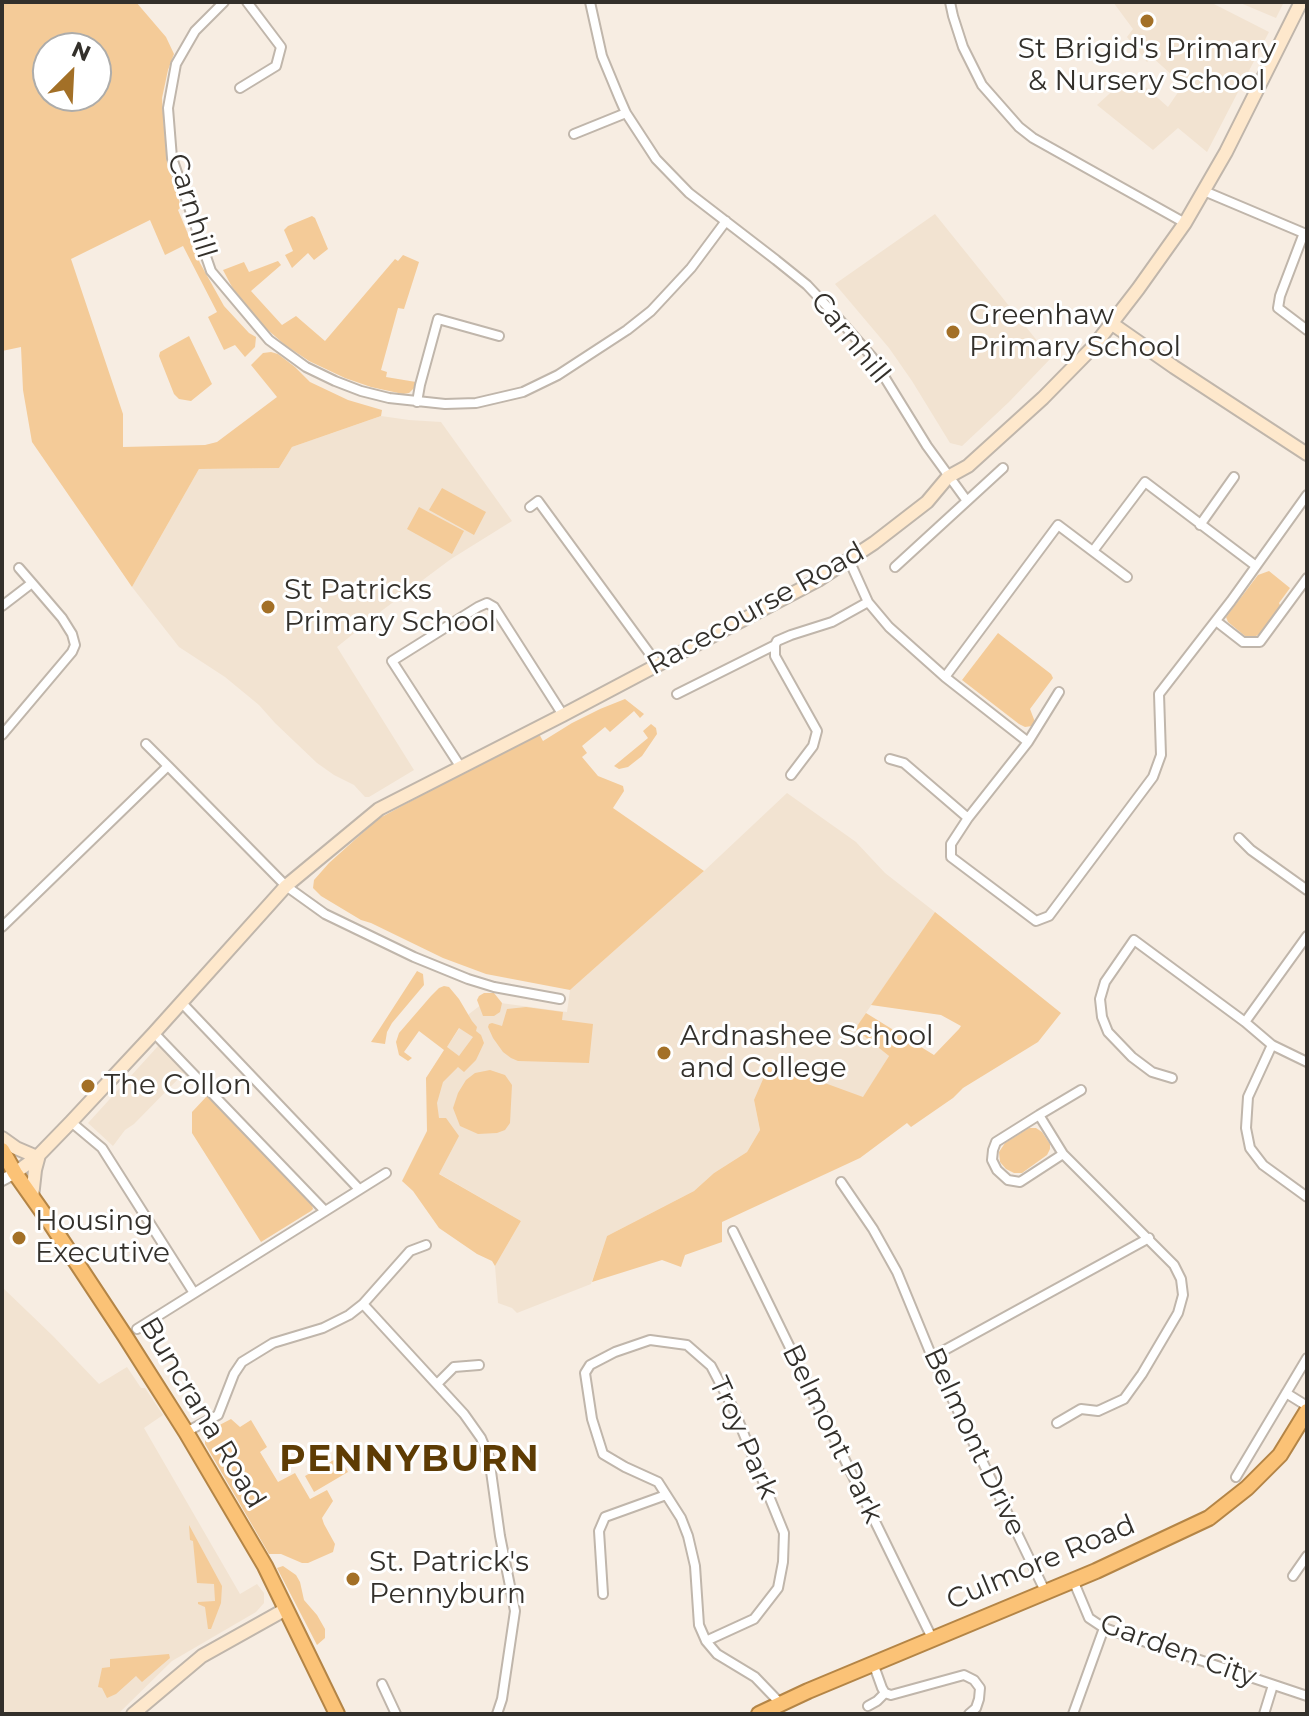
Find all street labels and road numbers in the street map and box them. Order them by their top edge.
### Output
street label: Carnhill [159,150,223,262]
street label: Carnhill [803,286,897,390]
street label: Racecourse Road [641,535,871,683]
street label: Buncrana Road [132,1311,272,1515]
street label: Belmont Park [774,1339,890,1529]
street label: Belmont Drive [916,1343,1032,1541]
street label: Troy Park [701,1372,785,1504]
street label: Culmore Road [942,1508,1140,1618]
street label: Garden City [1095,1607,1261,1695]

